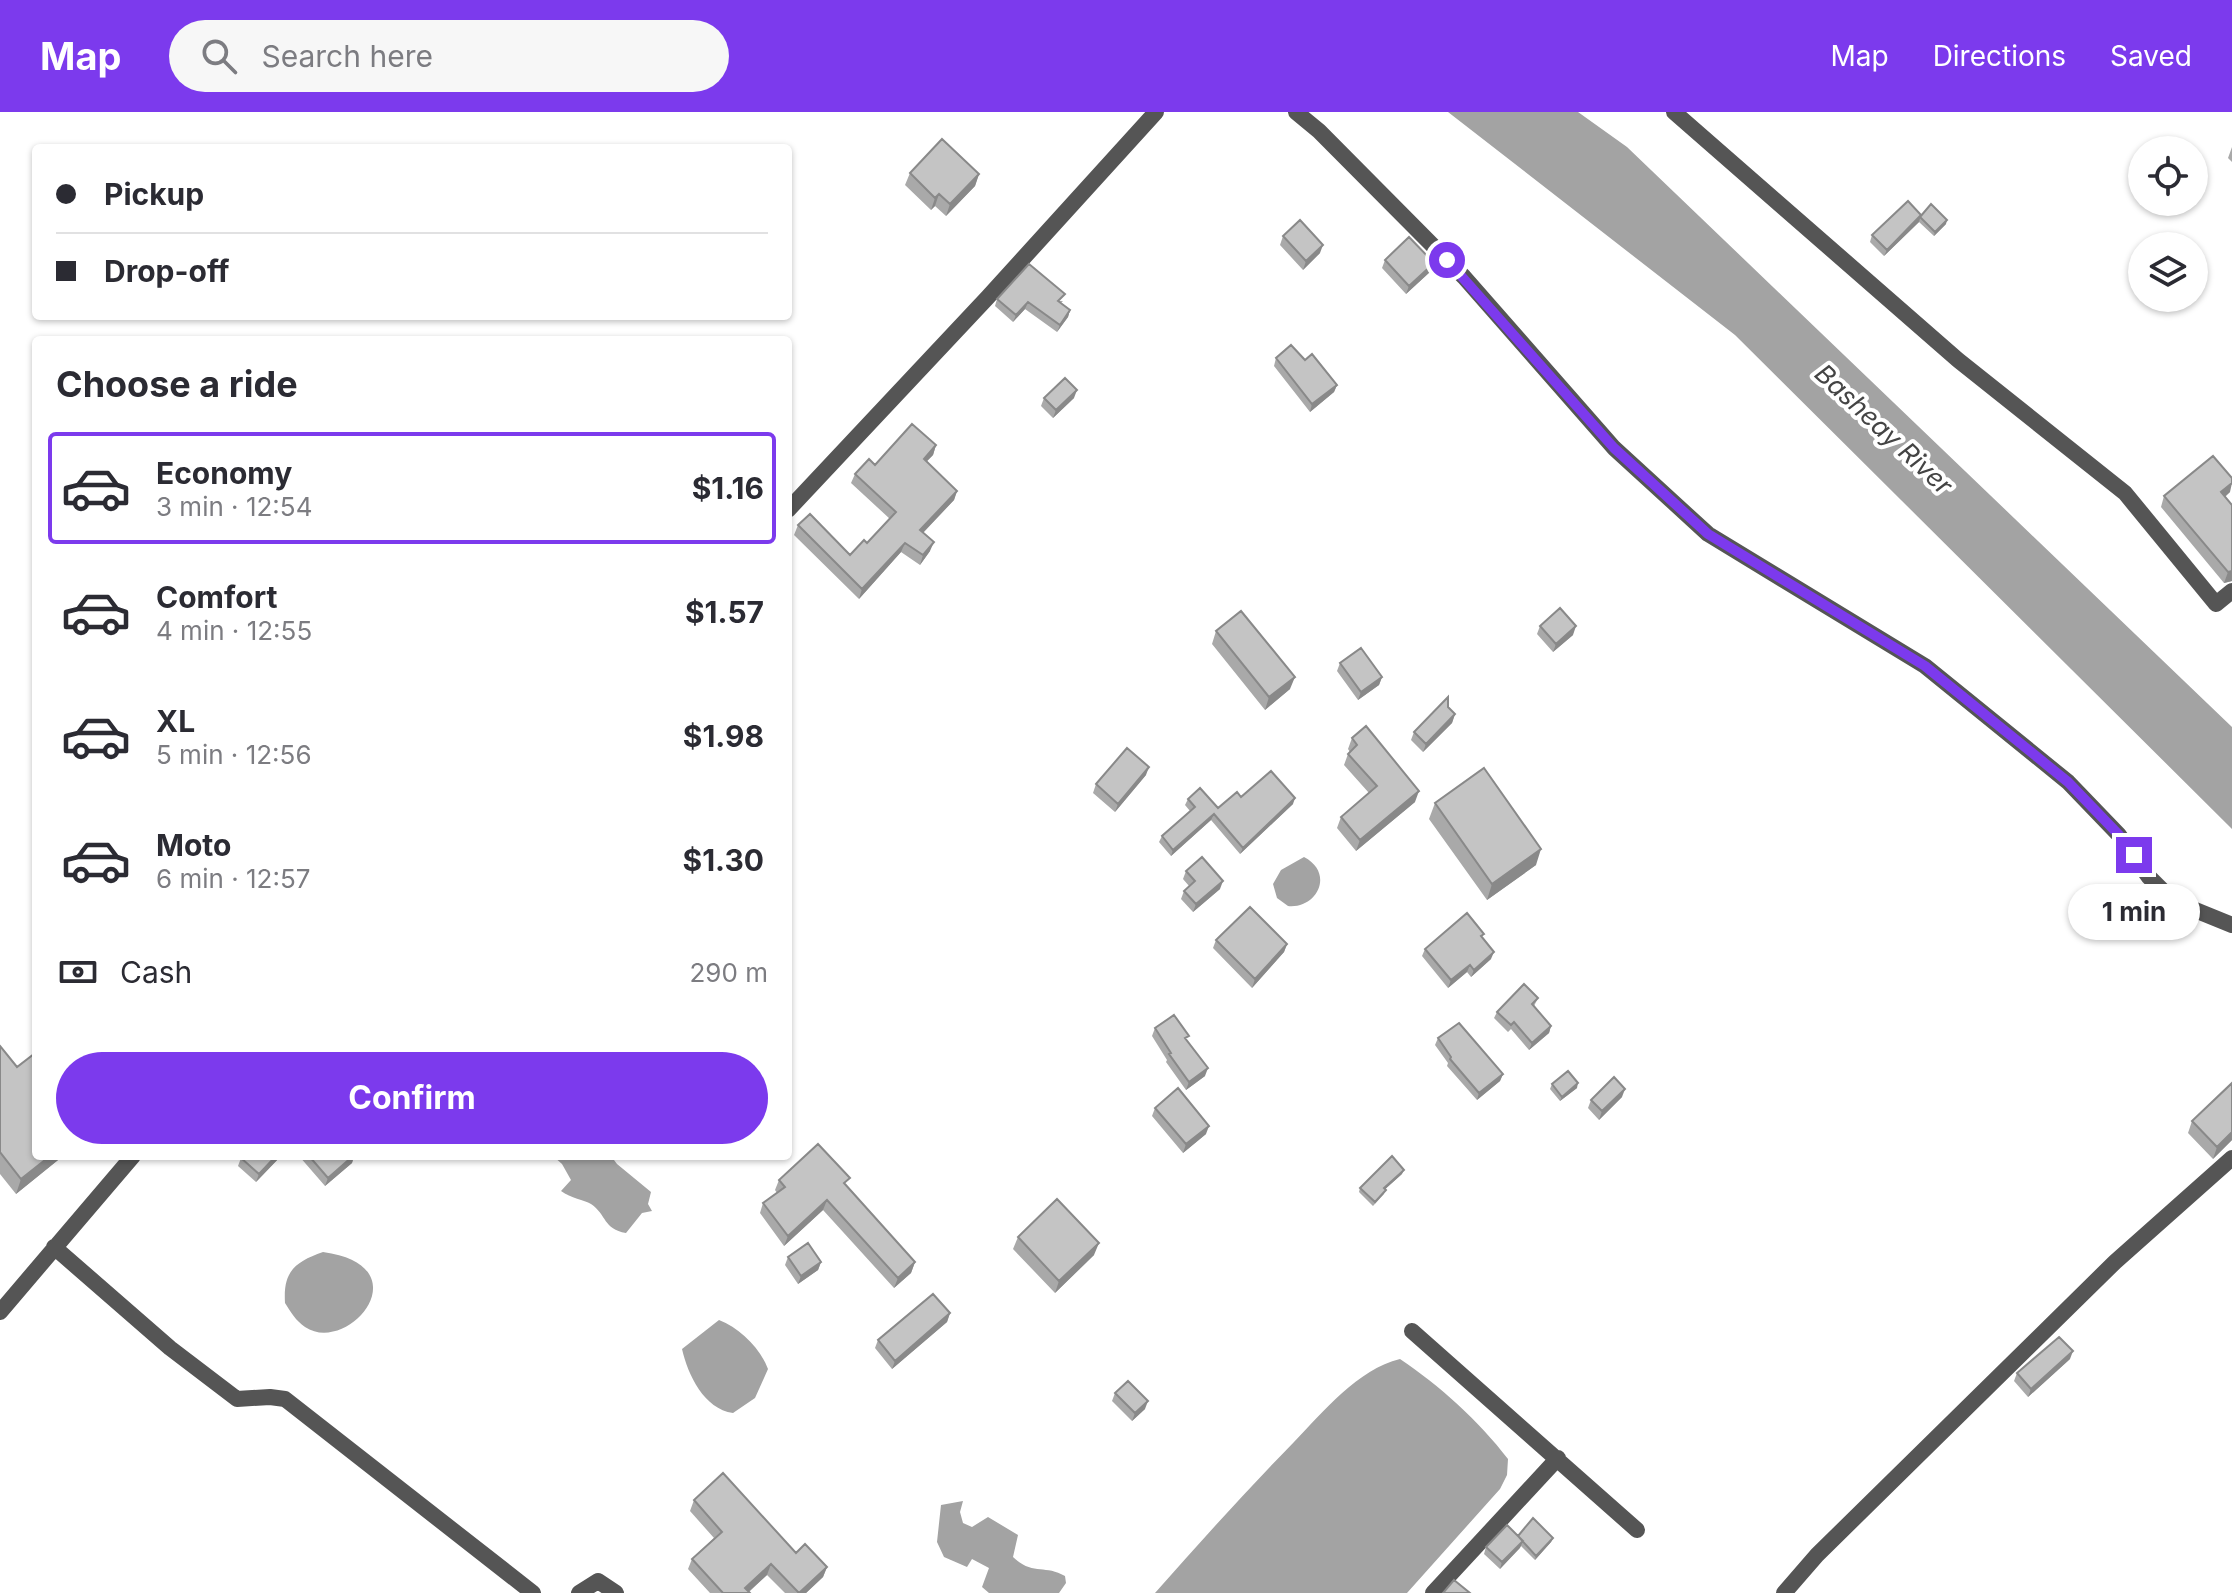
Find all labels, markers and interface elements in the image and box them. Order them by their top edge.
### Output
search box [169,20,729,92]
text: Map [40,33,121,79]
icon: search [197,34,241,78]
text: Search here [261,38,433,74]
text: Map [1830,39,1889,73]
text: Directions [1933,39,2066,73]
text: Saved [2110,39,2192,73]
map controls [2128,136,2208,312]
button: locate [2128,136,2208,216]
text: Pickup [104,176,204,212]
button: layers [2128,232,2208,312]
route start [1429,242,1465,278]
text: Drop-off [104,253,230,289]
water label: Basheay River [1809,357,1960,501]
text: Choose a ride [56,362,298,406]
icon: car [60,452,132,524]
text: Economy [156,455,292,491]
text: $1.16 [692,470,764,506]
text: 3 min · 12:54 [156,491,312,522]
icon: car [60,576,132,648]
text: Comfort [156,579,277,615]
text: $1.57 [685,594,764,630]
text: 4 min · 12:55 [156,615,312,646]
icon: car [60,700,132,772]
text: XL [156,703,195,739]
text: $1.98 [683,718,764,754]
text: 5 min · 12:56 [156,739,312,770]
icon: car [60,824,132,896]
text: Moto [156,827,231,863]
route end [2116,837,2152,873]
text: $1.30 [682,842,764,878]
text: 6 min · 12:57 [156,863,310,894]
callout: 1 min [2068,883,2200,939]
text: 1 min [2102,896,2166,927]
icon: cash [56,950,100,994]
text: Cash [120,954,192,990]
text: 290 m [690,957,768,988]
button: Confirm [56,1052,768,1144]

